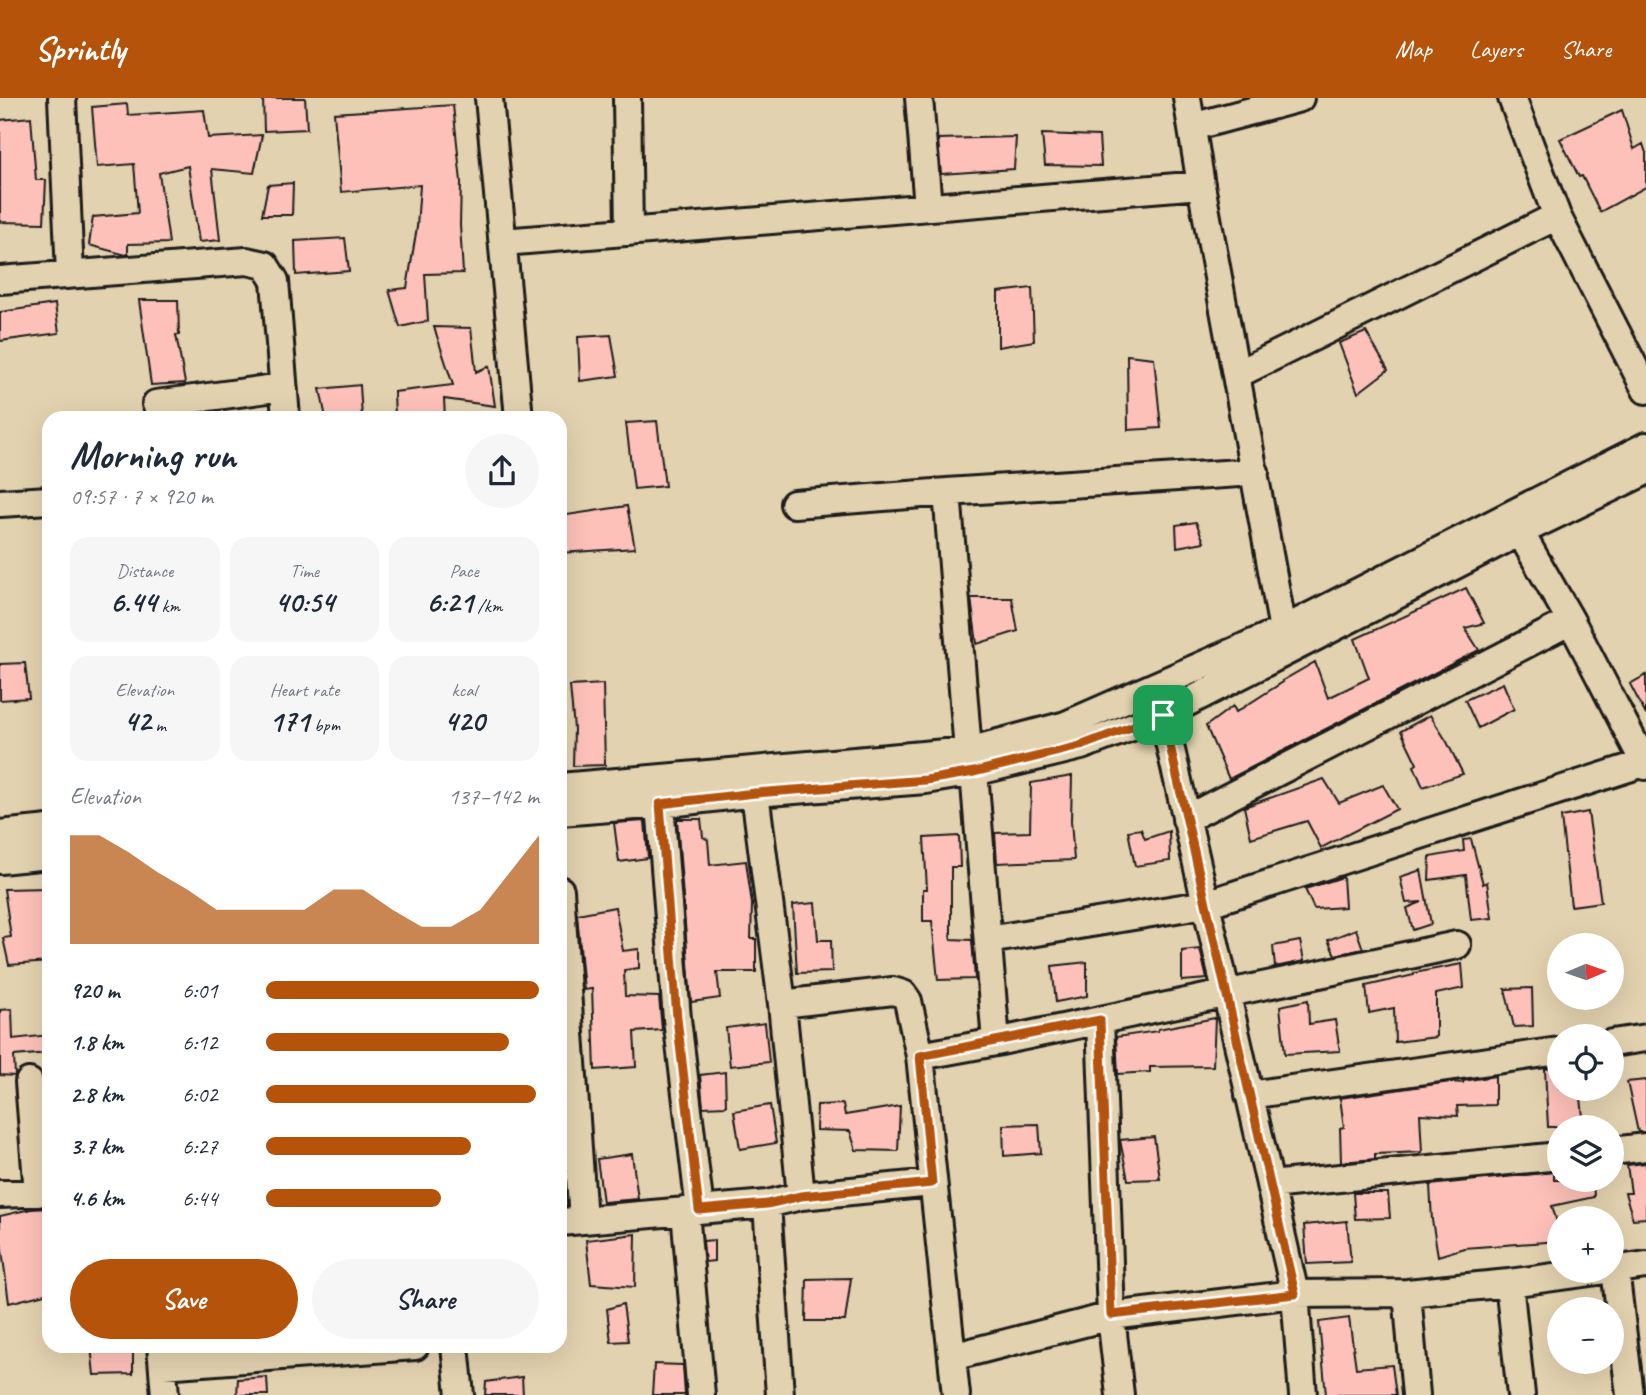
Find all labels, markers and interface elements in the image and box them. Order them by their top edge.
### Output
text: Sprintly [35,28,125,70]
text: Map [1395,34,1432,64]
text: Layers [1470,34,1523,64]
text: Share [1561,34,1611,64]
text: Morning run [70,432,236,479]
button: share [465,434,539,508]
text: 09:57 · 7 × 920 m [70,482,213,511]
text: Distance [116,559,173,583]
text: Time [290,559,319,583]
text: Pace [450,559,479,583]
text: 6.44 [110,583,157,621]
text: 40:54 [275,583,334,621]
text: 6:21 [426,583,473,621]
text: km [157,594,180,618]
text: /km [473,594,502,618]
text: Elevation [116,678,174,702]
text: Heart rate [270,678,339,702]
text: kcal [452,678,477,702]
pin [1133,685,1193,745]
icon: arrive [1144,696,1182,734]
text: 42 [124,702,151,740]
text: 171 [269,702,309,740]
text: 420 [444,702,484,740]
text: m [151,713,166,737]
text: bpm [309,713,340,737]
text: Elevation [70,782,141,811]
text: 137–142 m [448,782,539,811]
north arrow [1547,933,1624,1010]
map controls [1547,933,1624,1374]
text: 920 m [70,976,119,1005]
text: 6:01 [182,976,218,1005]
button: locate [1547,1024,1624,1101]
text: 1.8 km [70,1028,124,1057]
text: 6:12 [182,1028,218,1057]
text: 2.8 km [70,1080,124,1109]
text: 6:02 [182,1080,218,1109]
button: layers [1547,1115,1624,1192]
text: 3.7 km [70,1132,123,1161]
text: 6:27 [182,1132,218,1161]
text: 4.6 km [70,1184,124,1213]
text: 6:44 [182,1184,218,1213]
button: + [1547,1206,1624,1283]
button: Save [70,1259,298,1339]
button: Share [312,1259,539,1339]
button: − [1547,1297,1624,1374]

